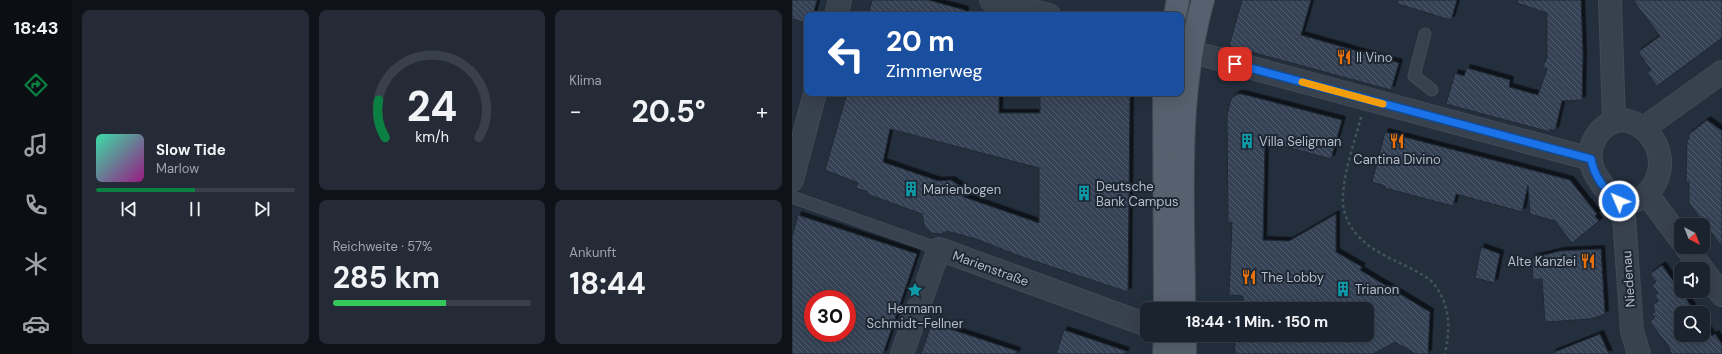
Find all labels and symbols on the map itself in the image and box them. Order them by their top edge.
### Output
pin [1218,47,1252,81]
restaurant icon: Il Vino [1335,48,1353,66]
place label: Il Vino [1356,49,1393,66]
building icon: Villa Seligman [1238,132,1256,150]
restaurant icon: Cantina Divino [1388,132,1406,150]
place label: Villa Seligman [1259,133,1341,150]
place label: Cantina Divino [1353,151,1441,168]
place label: Deutsche Bank Campus [1096,178,1178,210]
building icon: Marienbogen [902,180,920,198]
position arrow [1598,180,1640,222]
place label: Marienbogen [923,181,1001,198]
building icon: Deutsche Bank Campus [1075,184,1093,202]
north arrow [1674,218,1710,254]
street label: Marienstraße [950,247,1031,290]
street label: Niedenau [1618,250,1639,308]
restaurant icon: Alte Kanzlei [1579,252,1597,270]
place label: Alte Kanzlei [1508,253,1576,270]
restaurant icon: The Lobby [1240,268,1258,286]
place label: The Lobby [1261,269,1324,286]
building icon: Trianon [1334,280,1352,298]
place icon: Hermann Schmidt-Fellner [906,281,924,299]
place label: Trianon [1355,281,1399,298]
speed limit sign: 30 [804,290,856,342]
place label: Hermann Schmidt-Fellner [867,300,964,332]

